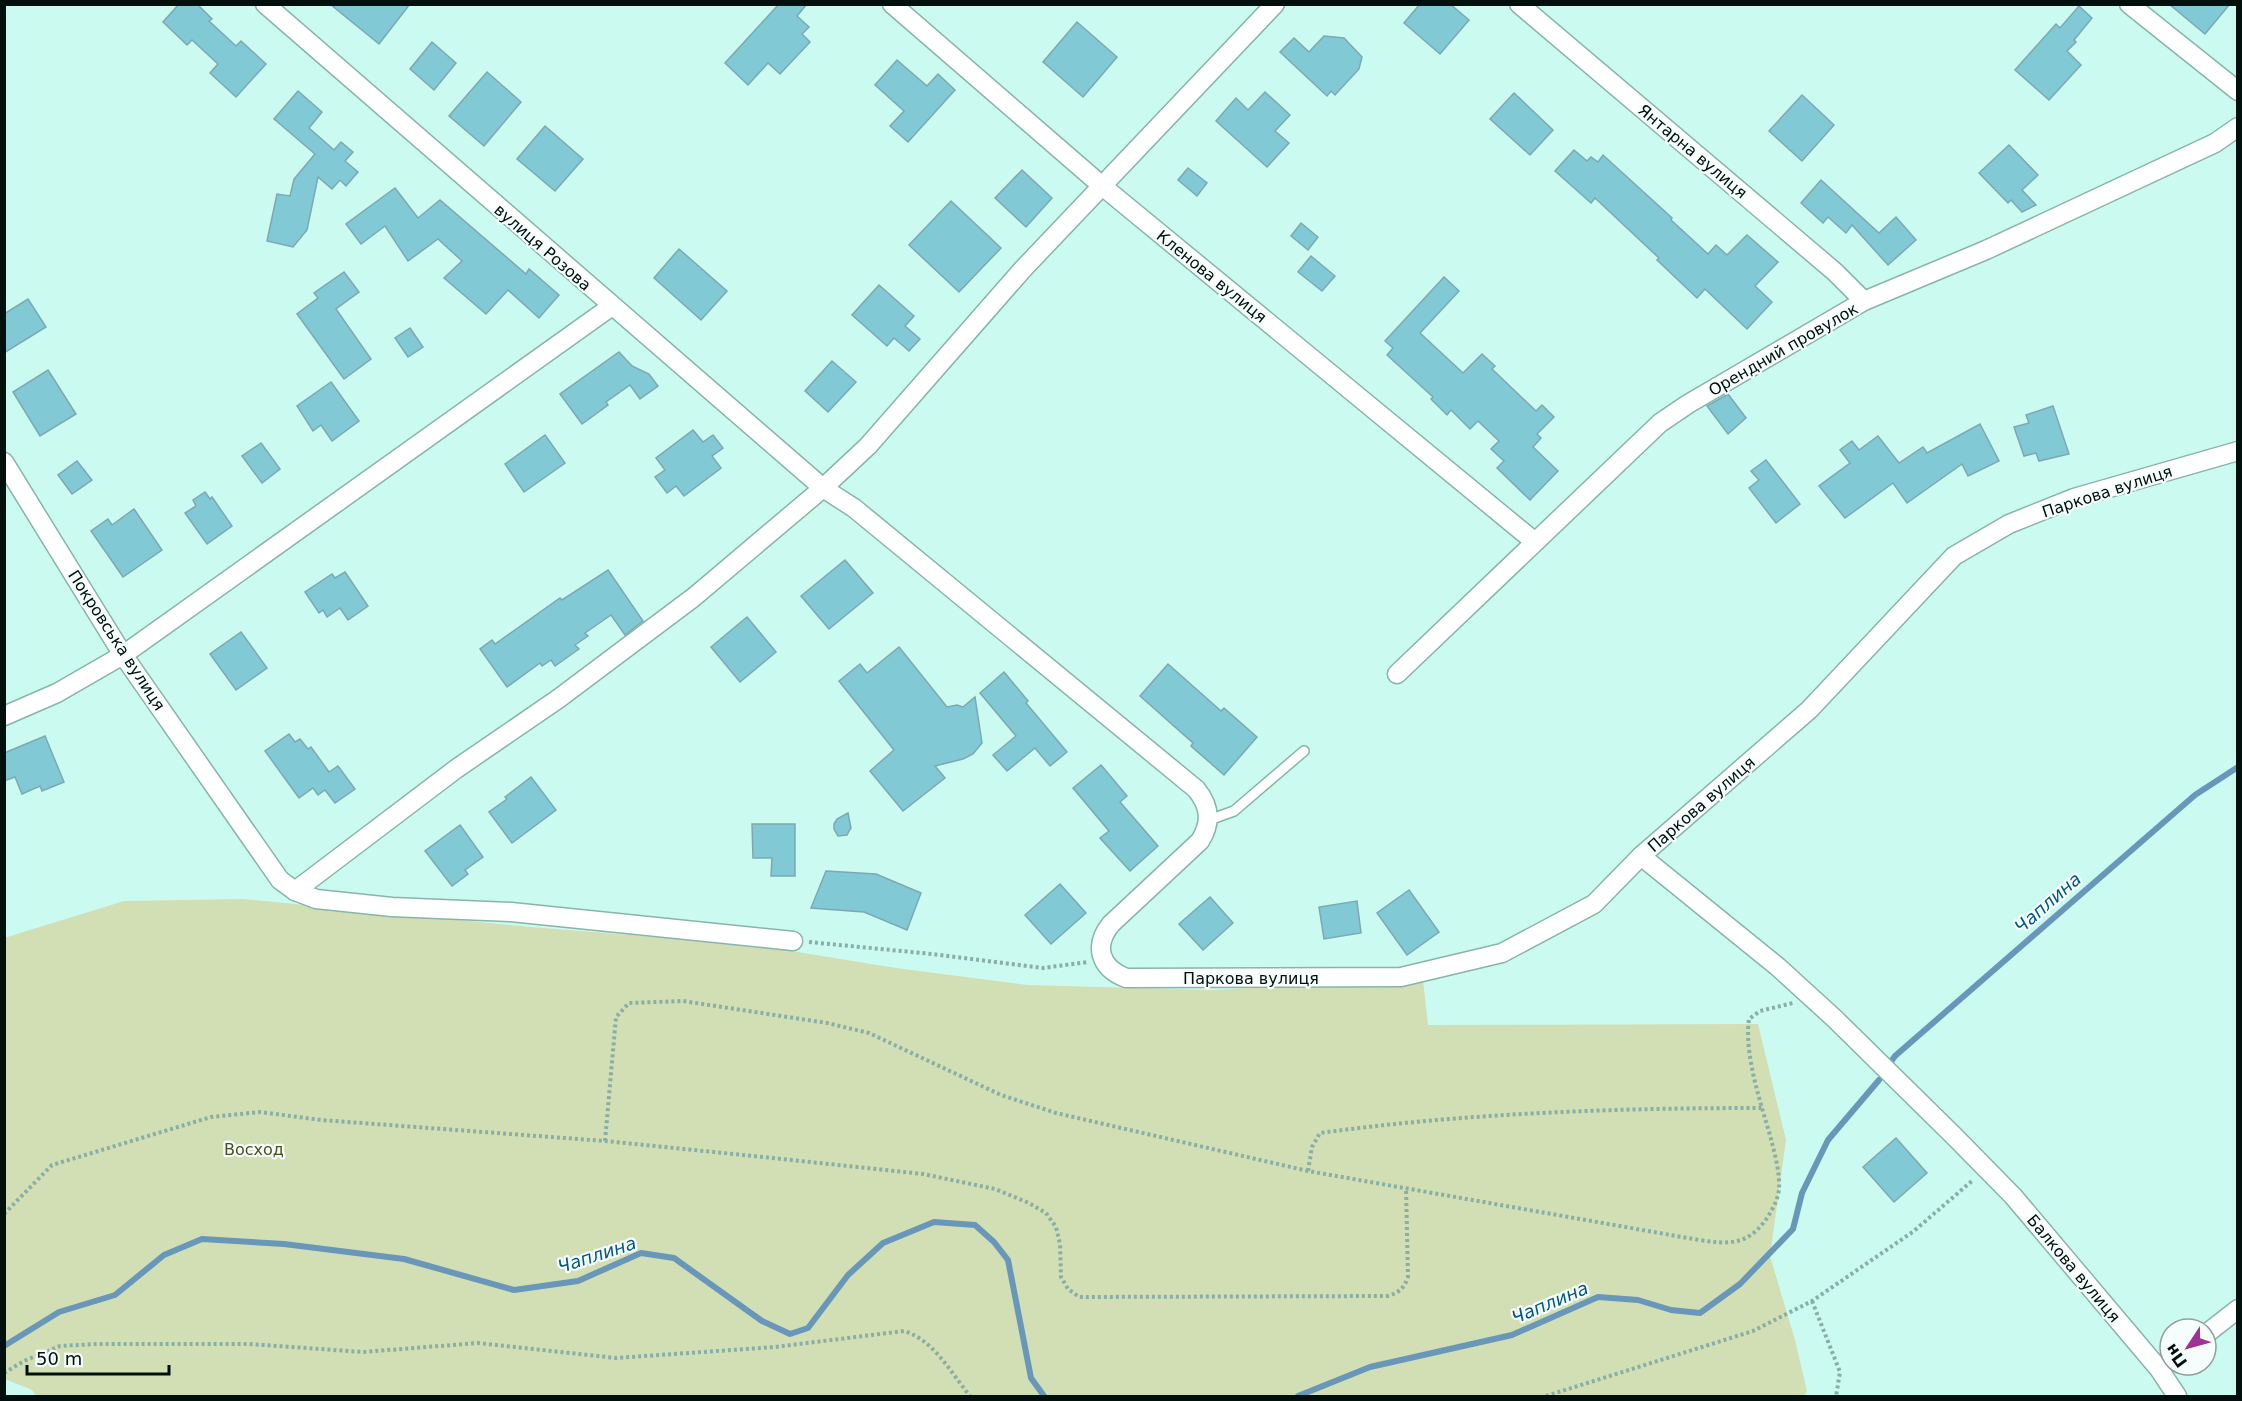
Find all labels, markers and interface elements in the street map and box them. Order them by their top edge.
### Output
street label: Янтарна вулиця [1634,100,1751,202]
street label: вулиця Розова [490,200,595,295]
street label: Кленова вулиця [1153,226,1271,327]
street label: Орендний провулок [1705,299,1862,400]
street label: Паркова вулиця [2040,461,2175,521]
street label: Покровська вулиця [64,566,169,714]
street label: Паркова вулиця [1644,753,1759,856]
water label: Чаплина [2010,868,2085,937]
street label: Паркова вулиця [1183,969,1319,988]
park label: Восход [224,1140,284,1159]
street label: Балкова вулиця [2023,1211,2124,1326]
water label: Чаплина [555,1232,639,1277]
water label: Чаплина [1508,1277,1591,1328]
north arrow [2158,1317,2218,1377]
scale bar [27,1338,170,1376]
text: Пн [2161,1340,2191,1371]
text: 50 m [36,1348,82,1369]

